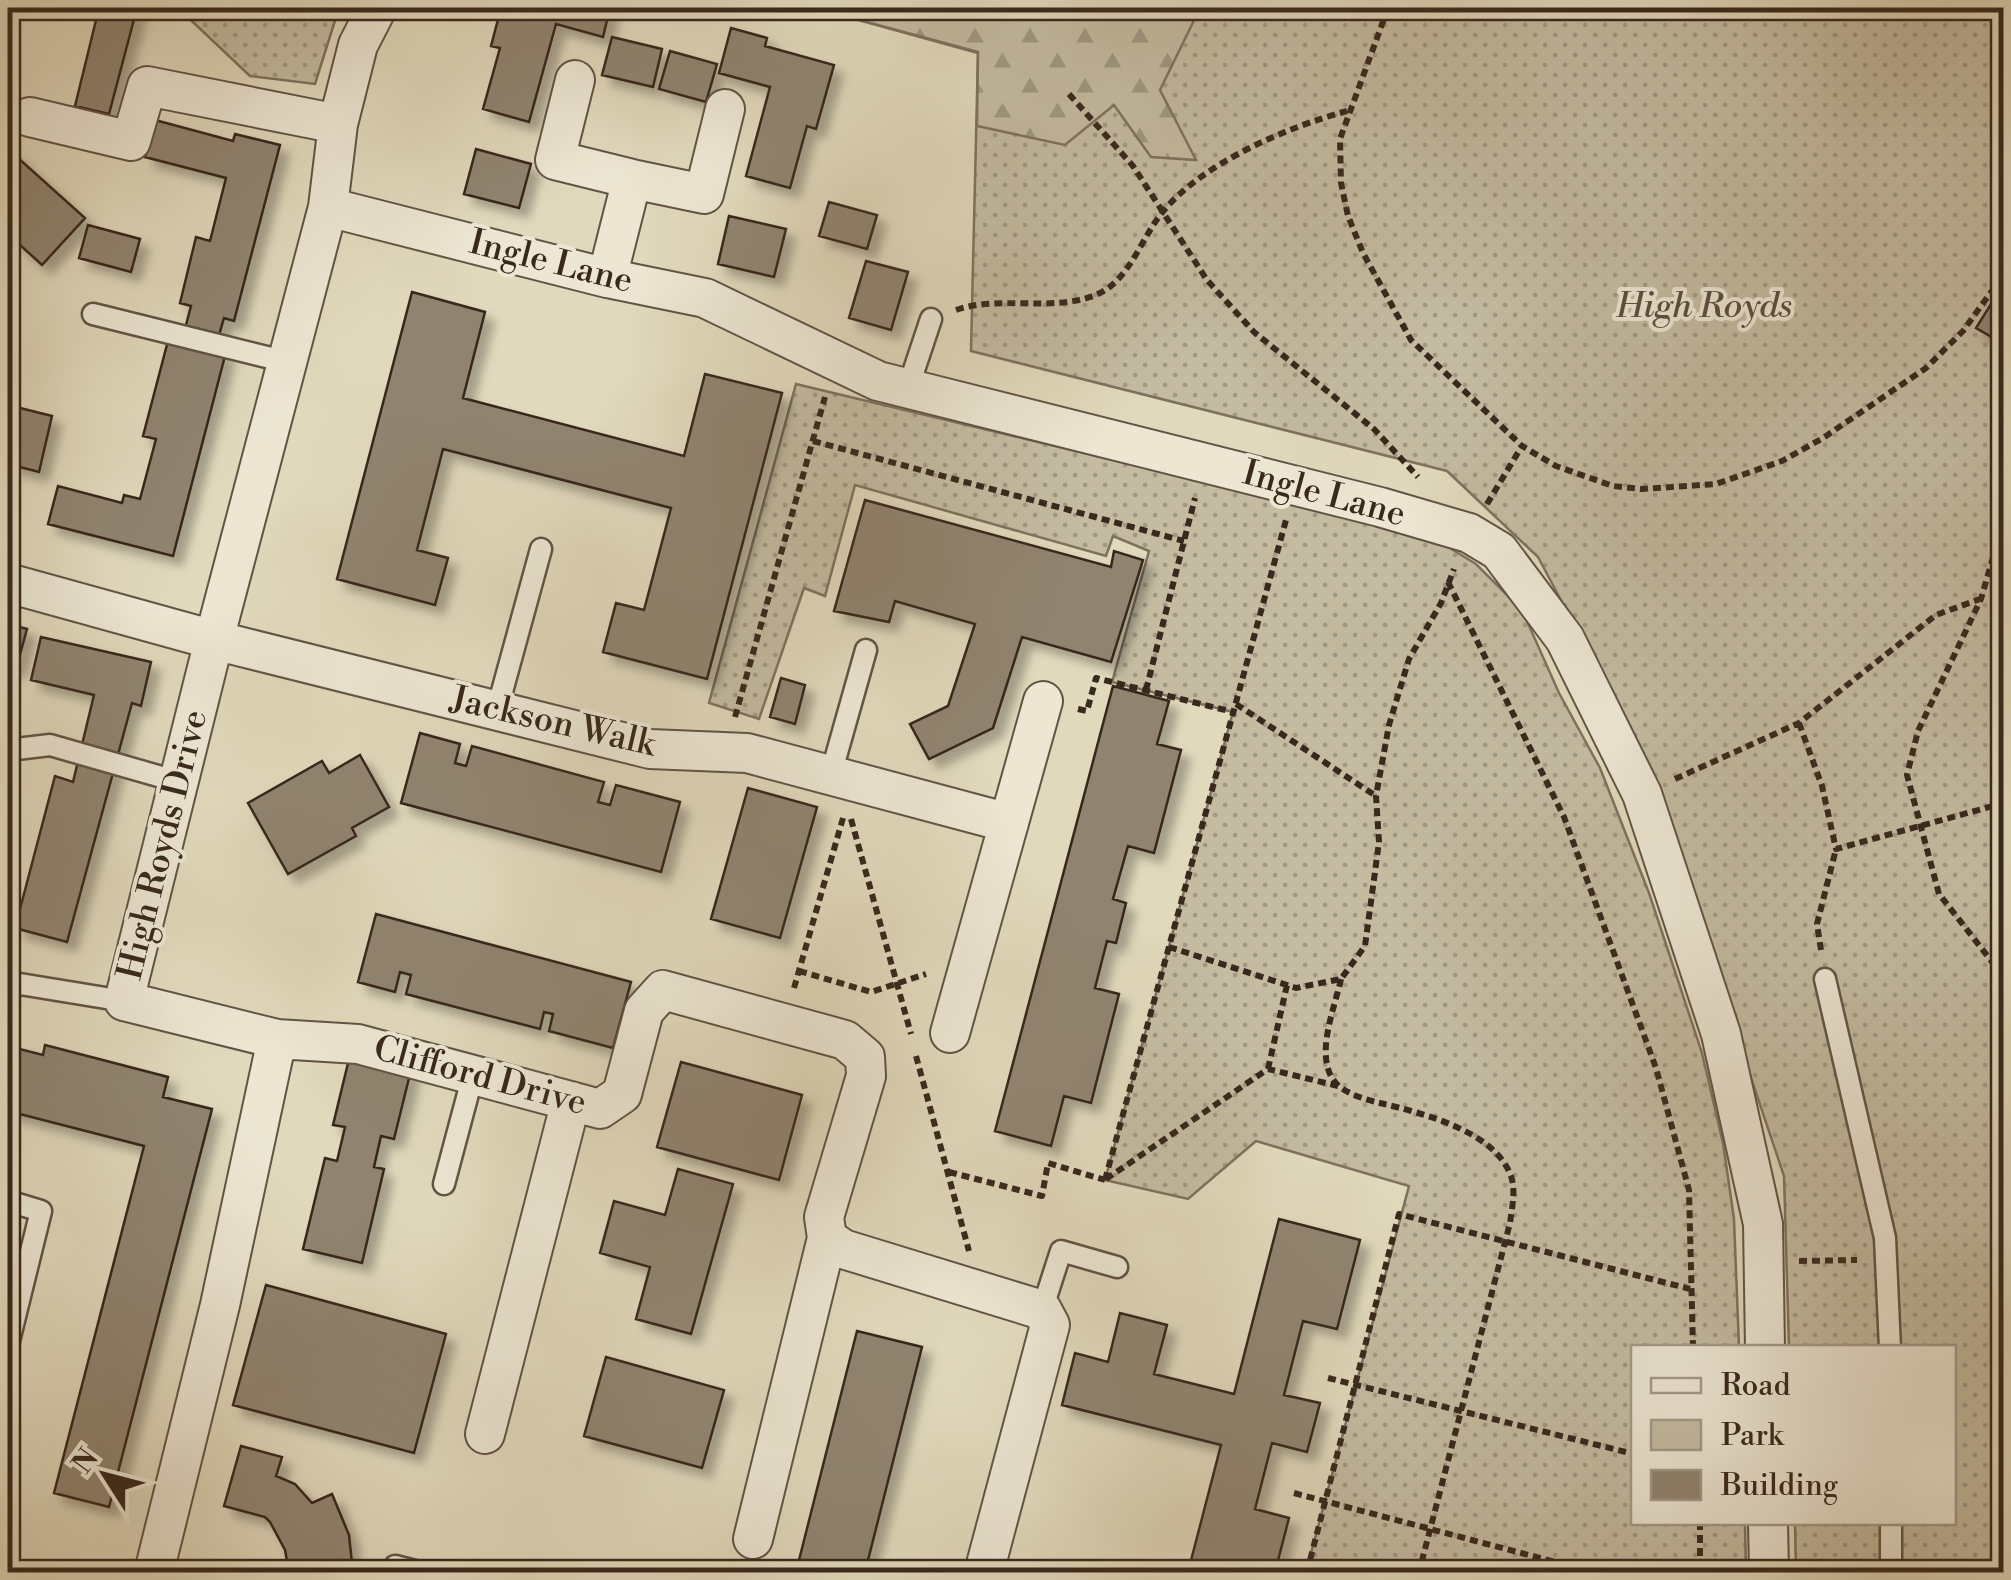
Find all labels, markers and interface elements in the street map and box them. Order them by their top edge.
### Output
street label: Ingle Lane [465,221,637,303]
park label: High Royds [1615,285,1792,328]
street label: Ingle Lane [1238,452,1410,536]
street label: Jackson Walk [444,677,661,767]
street label: High Royds Drive [109,706,217,984]
street label: Clifford Drive [369,1027,591,1125]
legend [1631,1345,1956,1525]
text: Road [1721,1367,1791,1405]
text: Park [1721,1417,1785,1455]
north arrow [55,1425,155,1525]
text: N [65,1442,107,1480]
text: Building [1720,1467,1839,1505]

